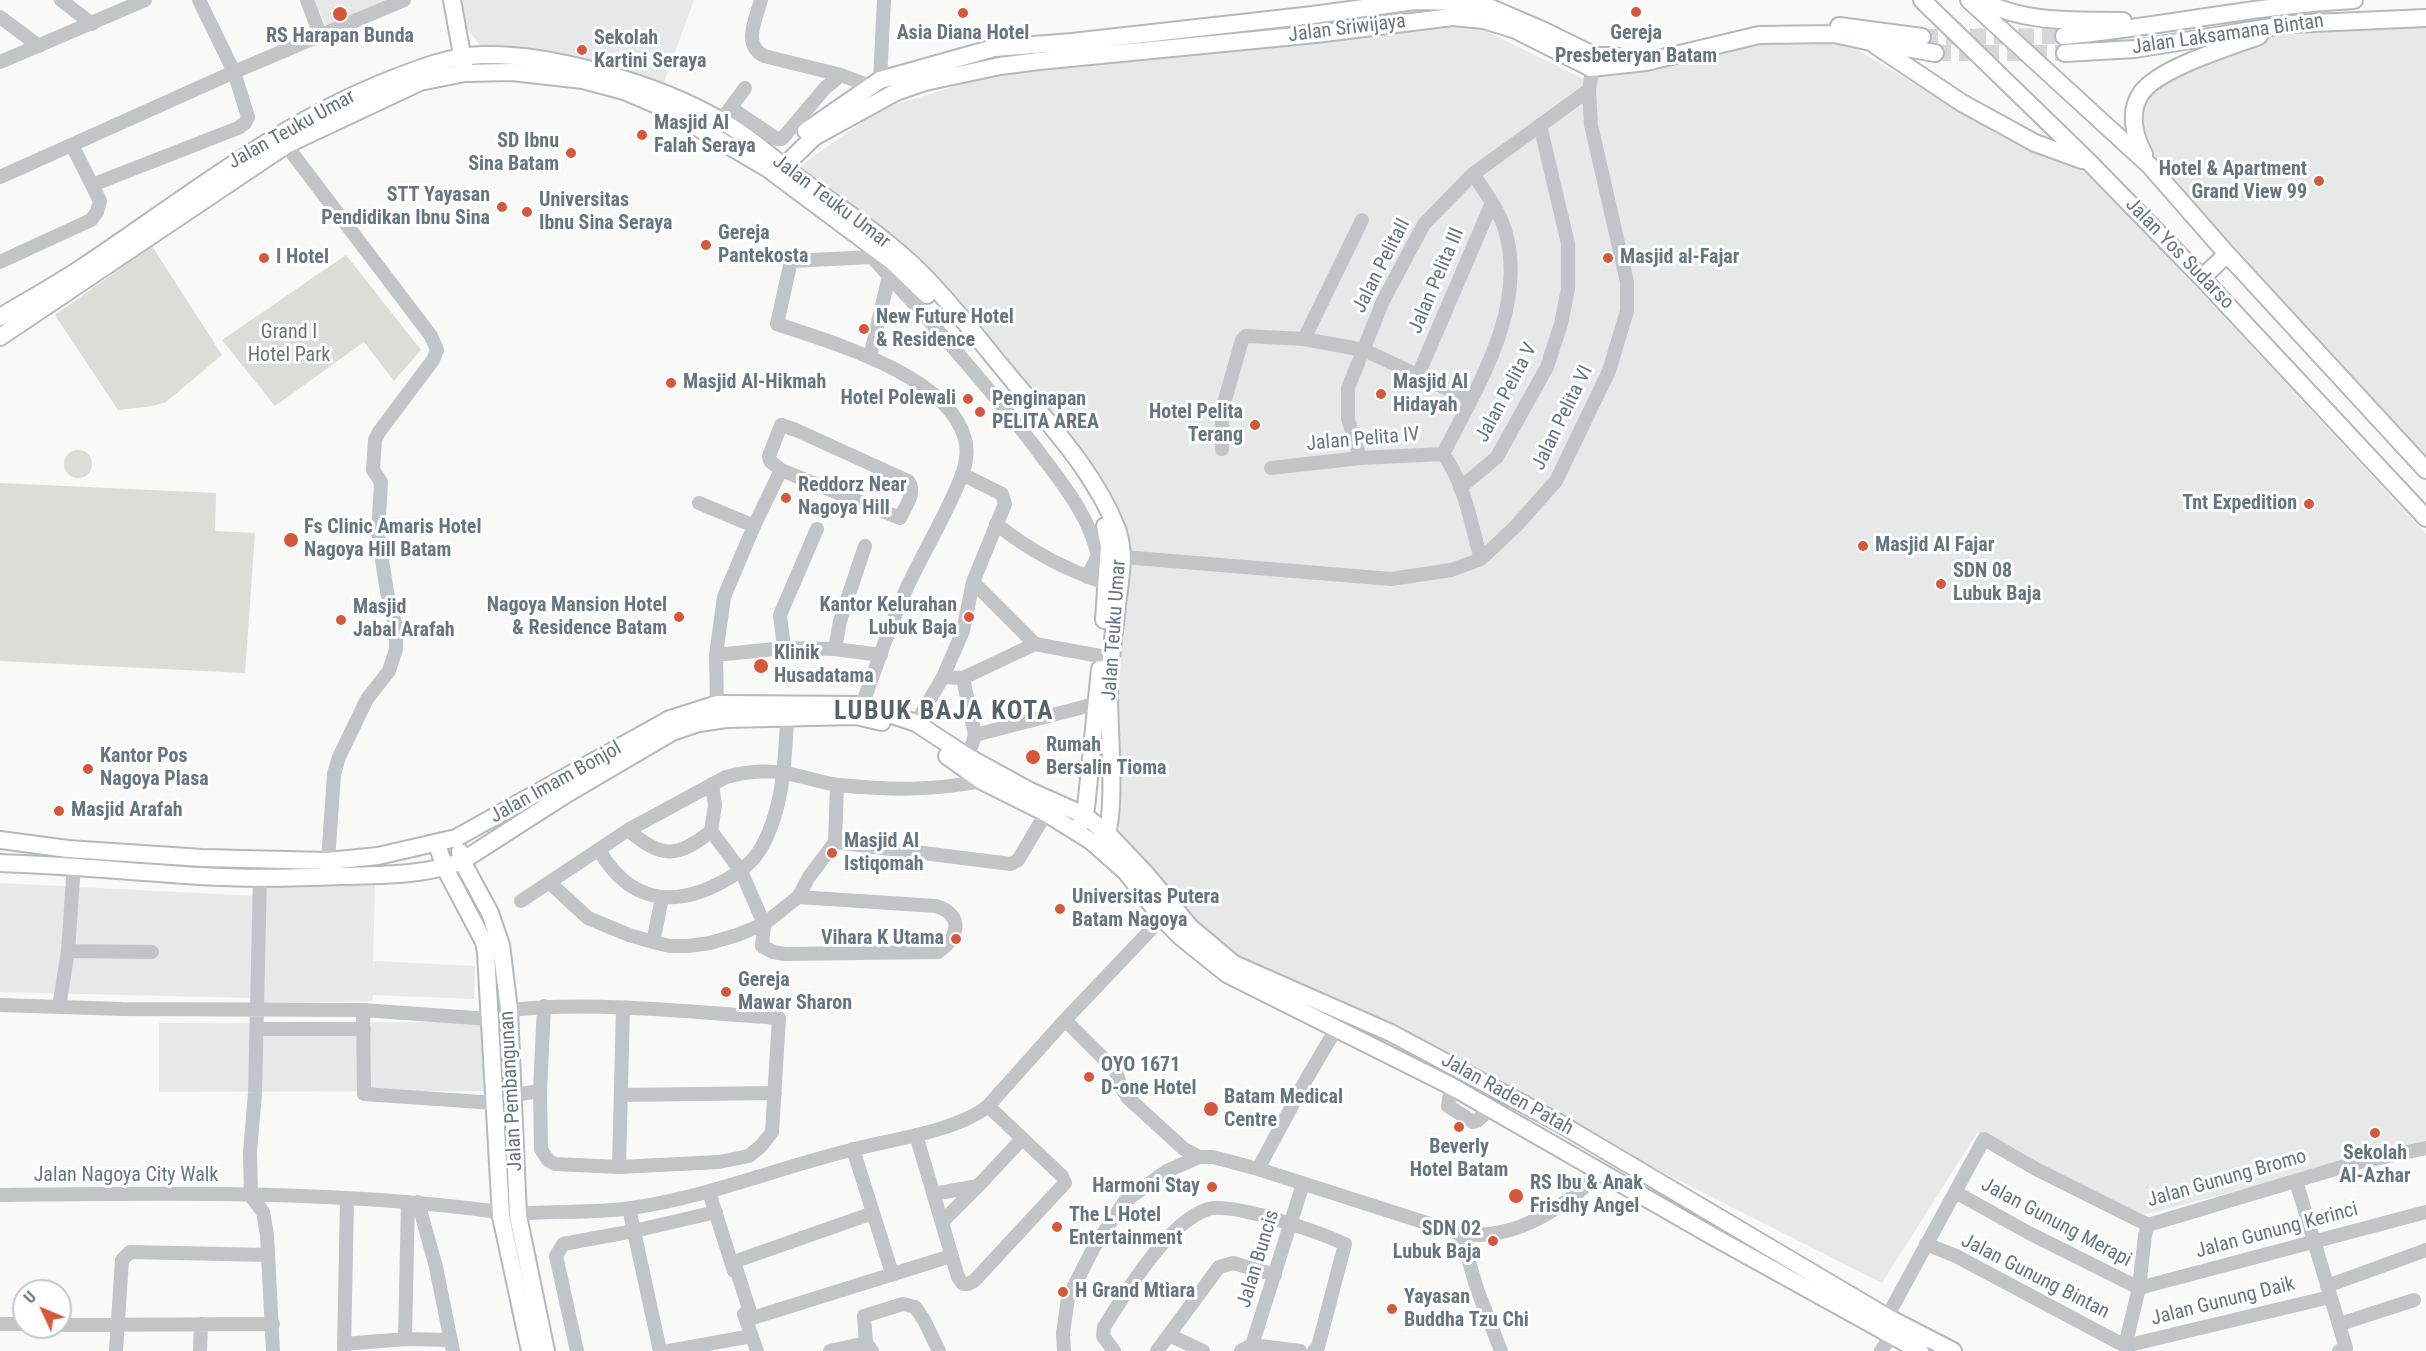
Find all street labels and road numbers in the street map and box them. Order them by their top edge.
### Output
street label: Jalan Sriwijaya [1287,10,1407,48]
street label: Jalan Laksamana Bintan [2131,10,2325,60]
street label: Jalan Teuku Umar [224,85,360,175]
street label: Jalan Teuku Umar [767,150,895,254]
street label: Jalan Yos Sudarso [2120,193,2238,315]
street label: Jalan PelitaII [1348,215,1416,317]
street label: Jalan Pelita III [1404,225,1470,337]
street label: Jalan Pelita V [1471,339,1543,447]
street label: Jalan Pelita VI [1527,362,1599,474]
street label: Jalan Pelita IV [1305,423,1421,457]
street label: Jalan Teuku Umar [1098,559,1132,701]
street label: Jalan Imam Bonjol [486,737,626,829]
street label: Jalan Pembangunan [496,1010,528,1172]
street label: Jalan Raden Patah [1437,1049,1577,1141]
street label: Jalan Gunung Bromo [2145,1145,2309,1213]
street label: Jalan Nagoya City Walk [34,1164,218,1188]
street label: Jalan Gunung Merapi [1977,1173,2135,1273]
street label: Jalan Gunung Kerinci [2193,1198,2361,1264]
street label: Jalan Buncis [1233,1207,1285,1311]
street label: Jalan Gunung Bintan [1957,1229,2113,1325]
street label: Jalan Gunung Daik [2149,1273,2297,1331]

